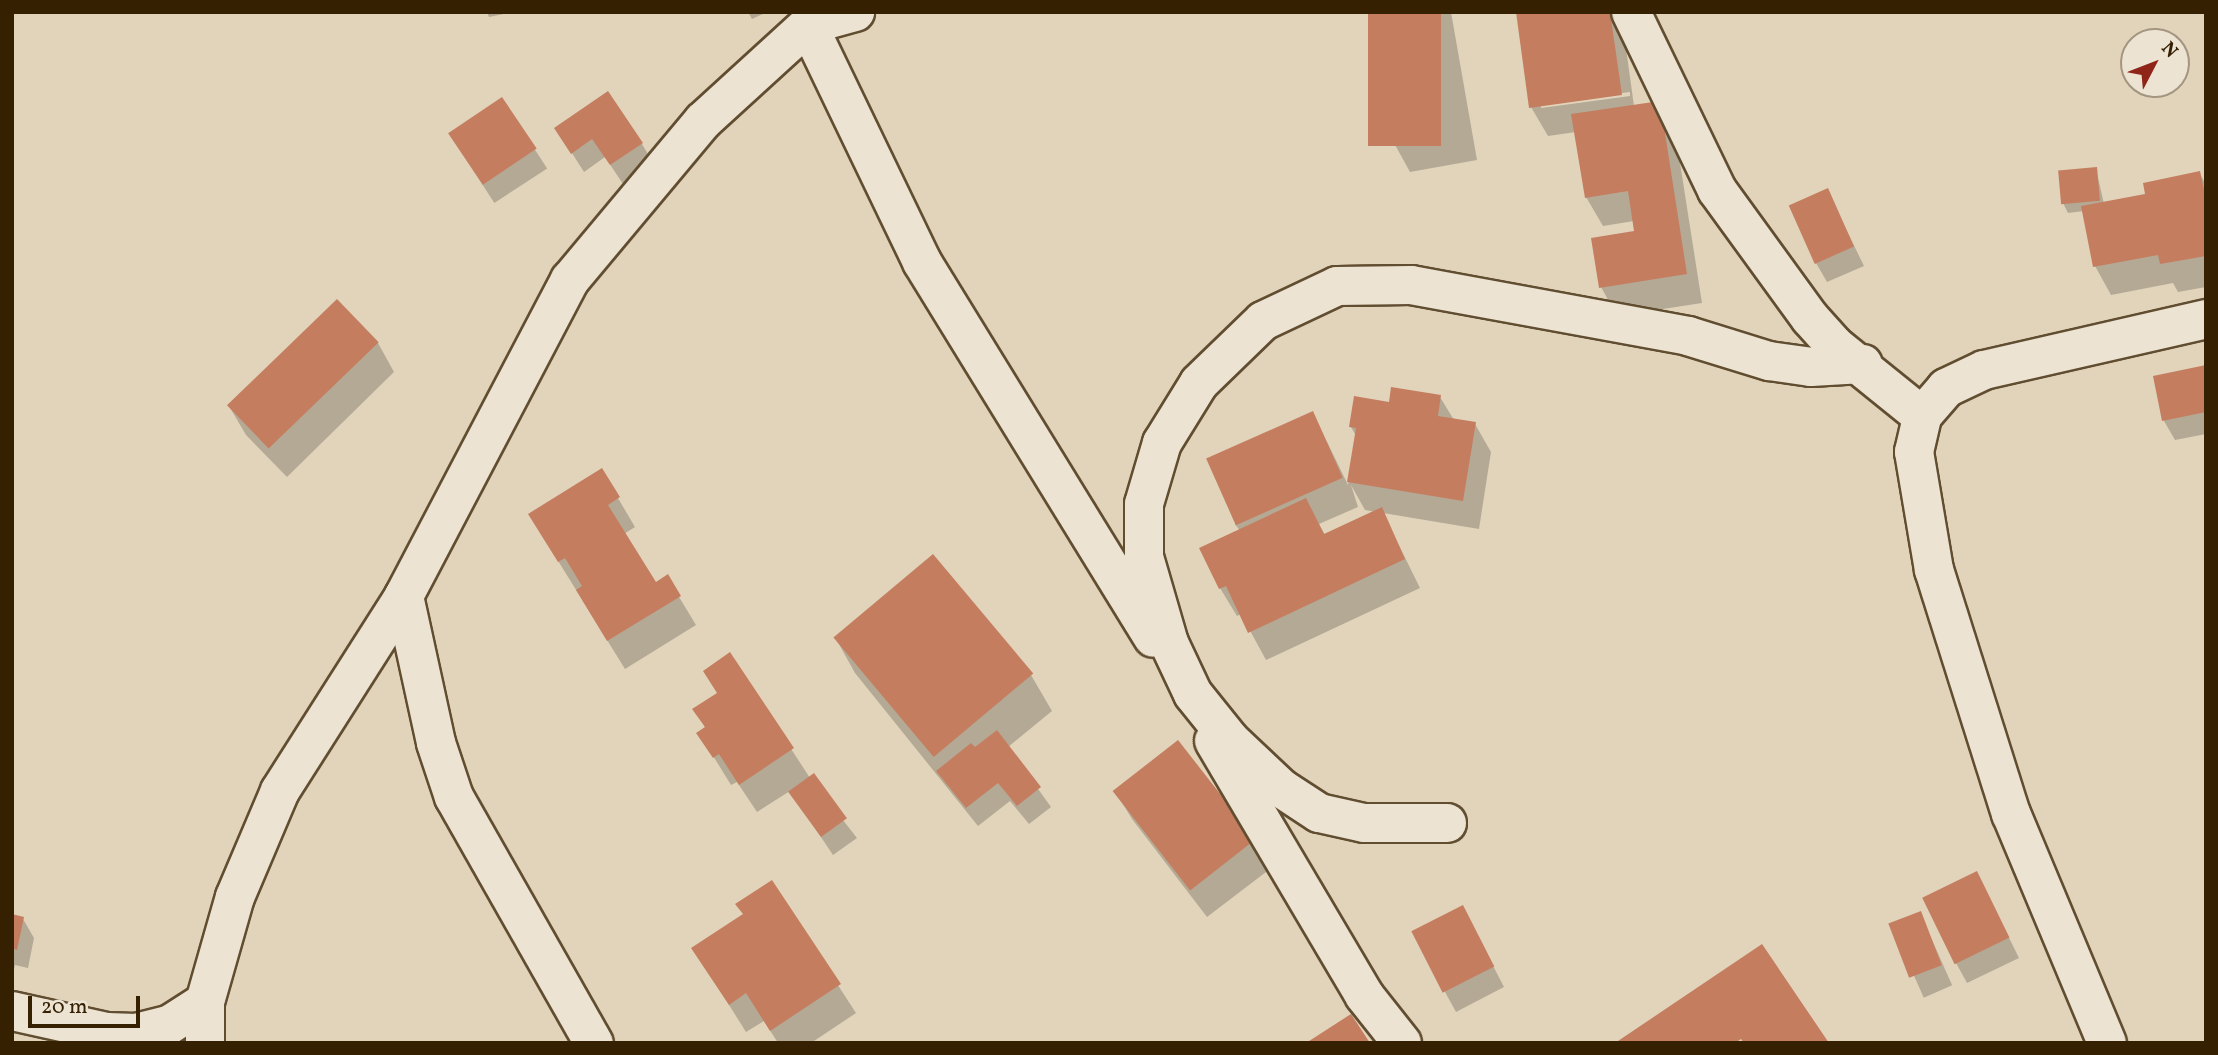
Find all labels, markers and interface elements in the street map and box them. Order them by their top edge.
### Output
north arrow [2120,28,2190,98]
text: N [2155,36,2183,64]
scale bar [32,982,144,1026]
text: 20 m [41,993,87,1022]

